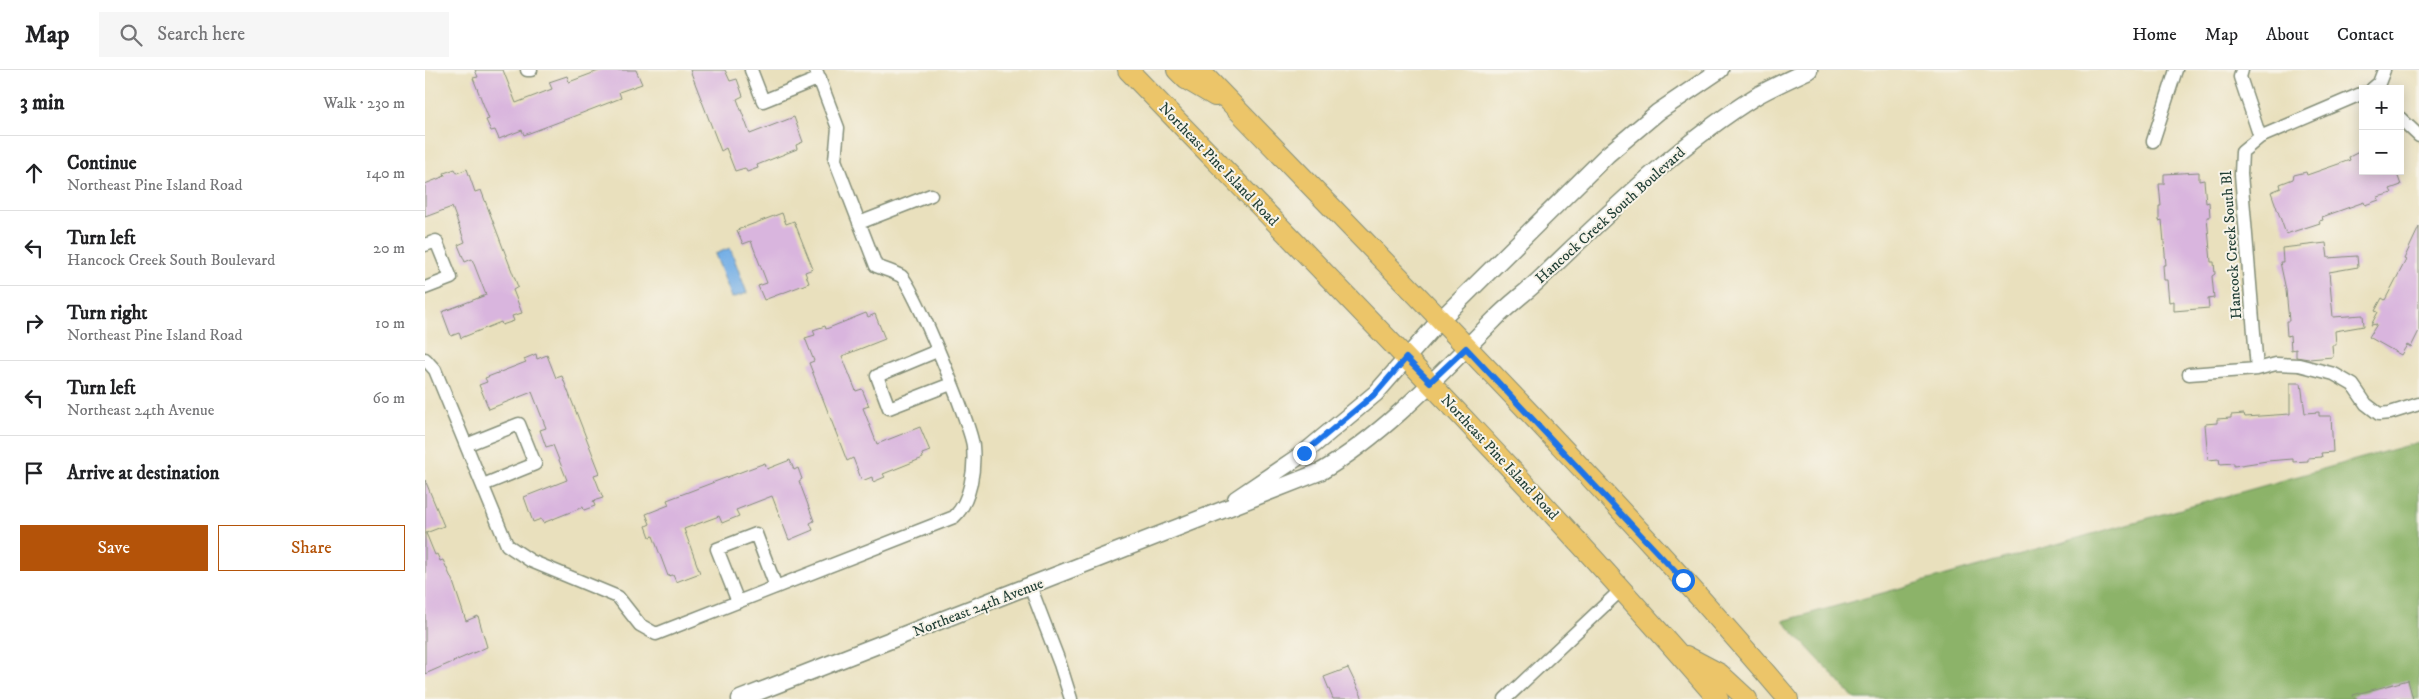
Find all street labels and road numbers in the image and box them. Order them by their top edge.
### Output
street label: Northeast Pine Island Road [1155,99,1283,230]
street label: Hancock Creek South Boulevard [1531,143,1690,288]
street label: Hancock Creek South Bl [2217,170,2246,320]
street label: Northeast Pine Island Road [1437,391,1563,524]
street label: Northeast 24th Avenue [910,574,1046,641]

